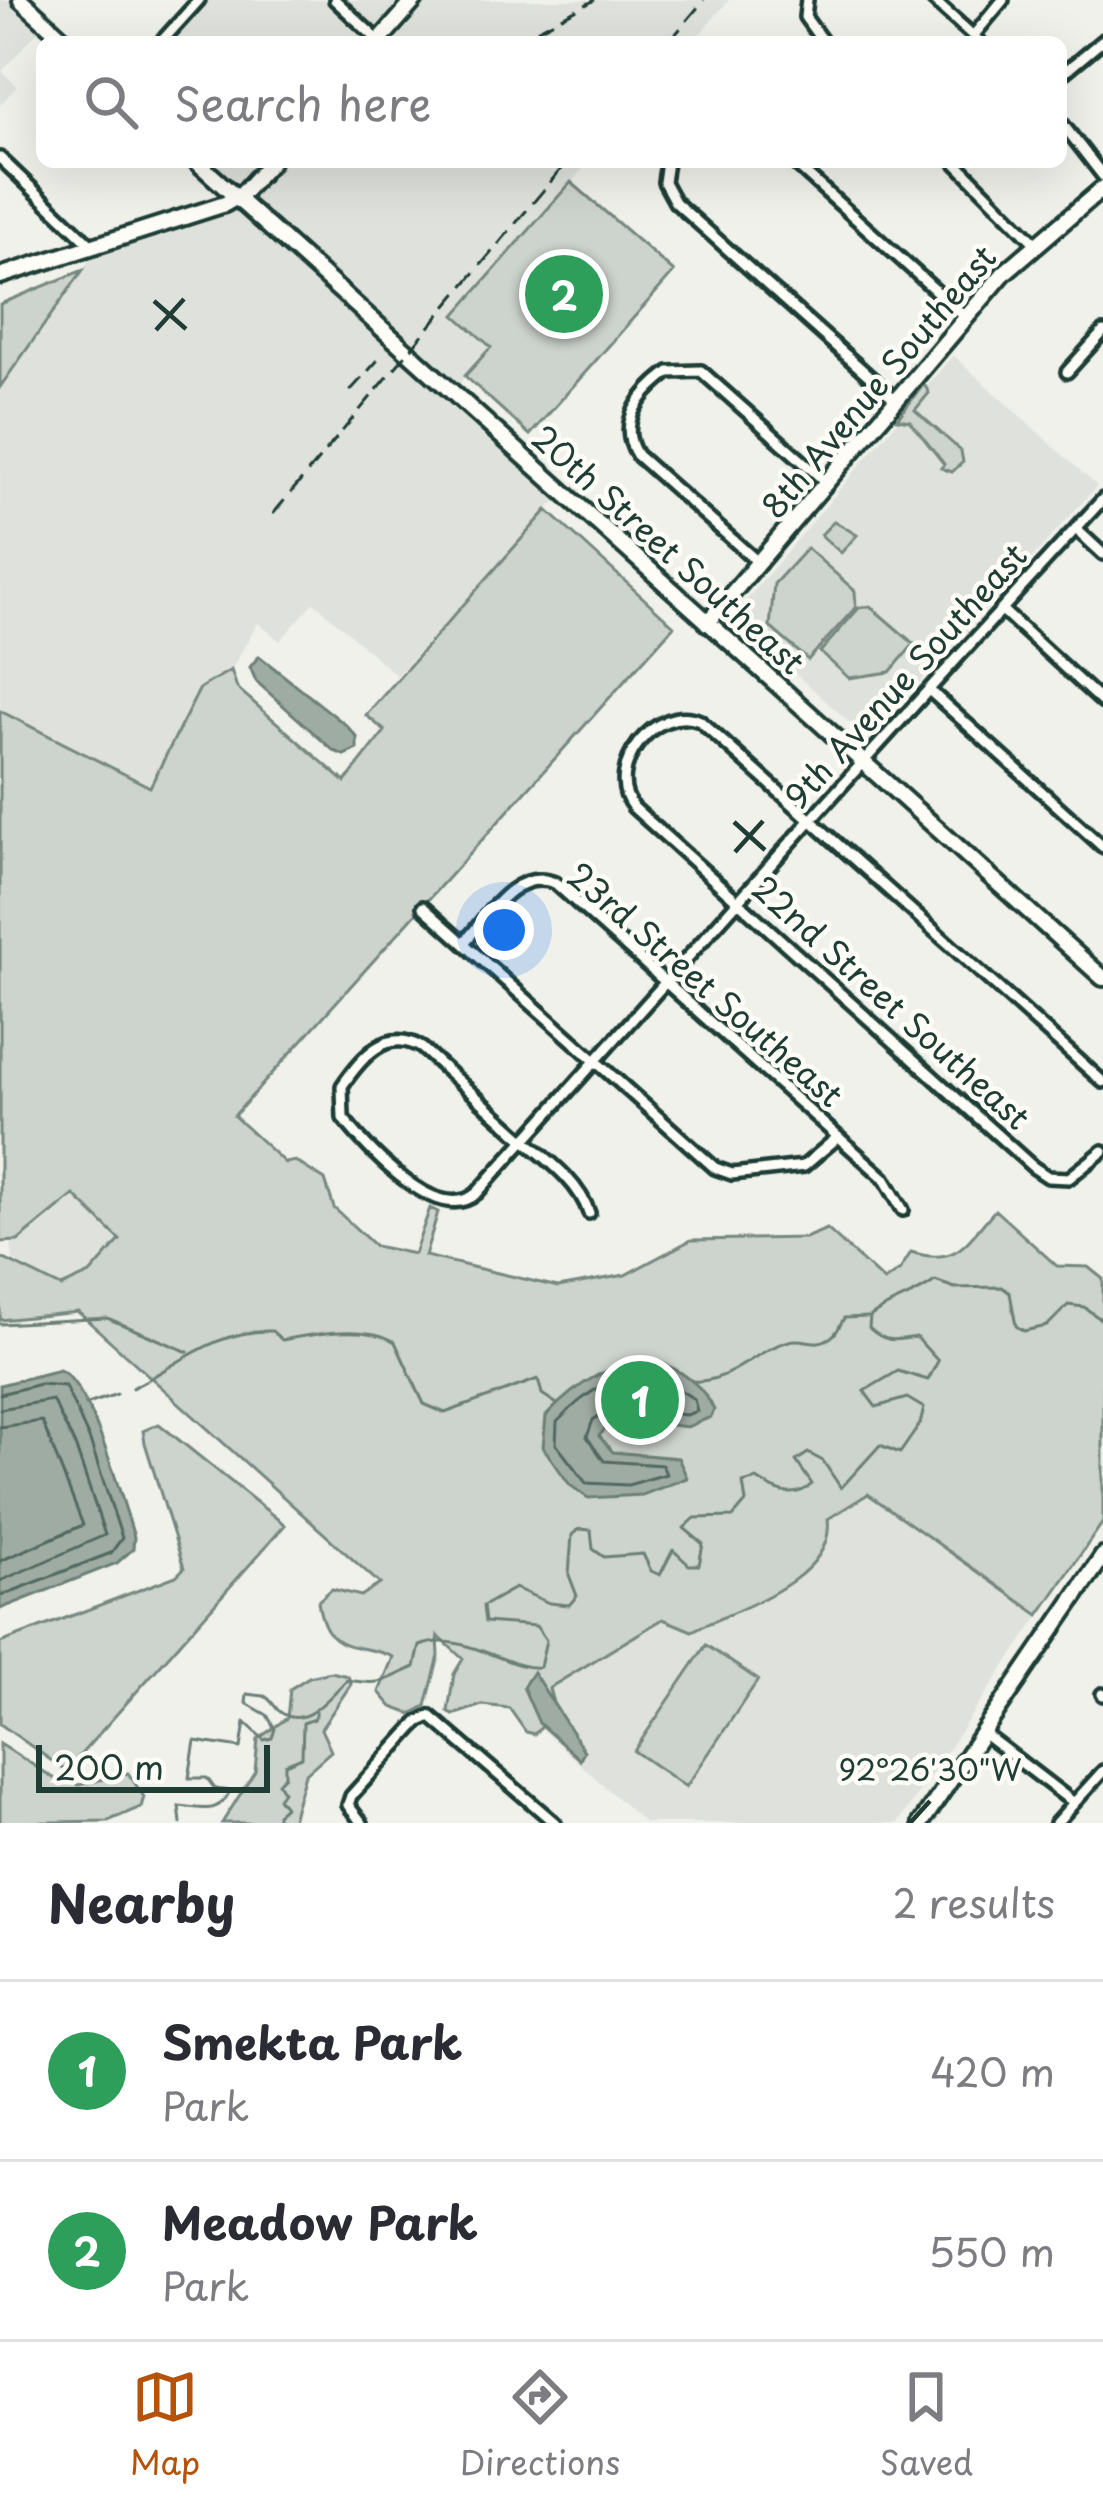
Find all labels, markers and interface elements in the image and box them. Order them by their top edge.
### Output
search box [36,36,1067,168]
text: Search here [174,68,431,136]
icon: search [78,69,144,135]
street label: 8th Avenue Southeast [748,233,1007,528]
pin: 2 [525,249,603,339]
street label: 20th Street Southeast [522,412,817,685]
street label: 9th Avenue Southeast [771,531,1038,819]
street label: 23rd Street Southeast [557,849,855,1118]
street label: 22nd Street Southeast [742,863,1042,1140]
your location [474,900,534,960]
pin: 1 [601,1355,679,1445]
scale bar [36,1739,270,1792]
text: 200 m [54,1741,164,1791]
text: 92°26'30"W [839,1746,1022,1791]
text: Nearby [48,1863,235,1940]
text: 2 results [893,1872,1055,1931]
text: Smekta Park [162,2007,462,2075]
text: 1 [78,2041,96,2100]
text: 420 m [930,2041,1055,2100]
text: Park [162,2075,249,2134]
text: Meadow Park [162,2187,478,2255]
text: 2 [73,2221,101,2280]
text: 550 m [928,2221,1055,2280]
text: Park [162,2255,249,2314]
tab: Map [130,2364,200,2486]
tab: Directions [460,2364,620,2486]
tab: Saved [880,2364,973,2486]

